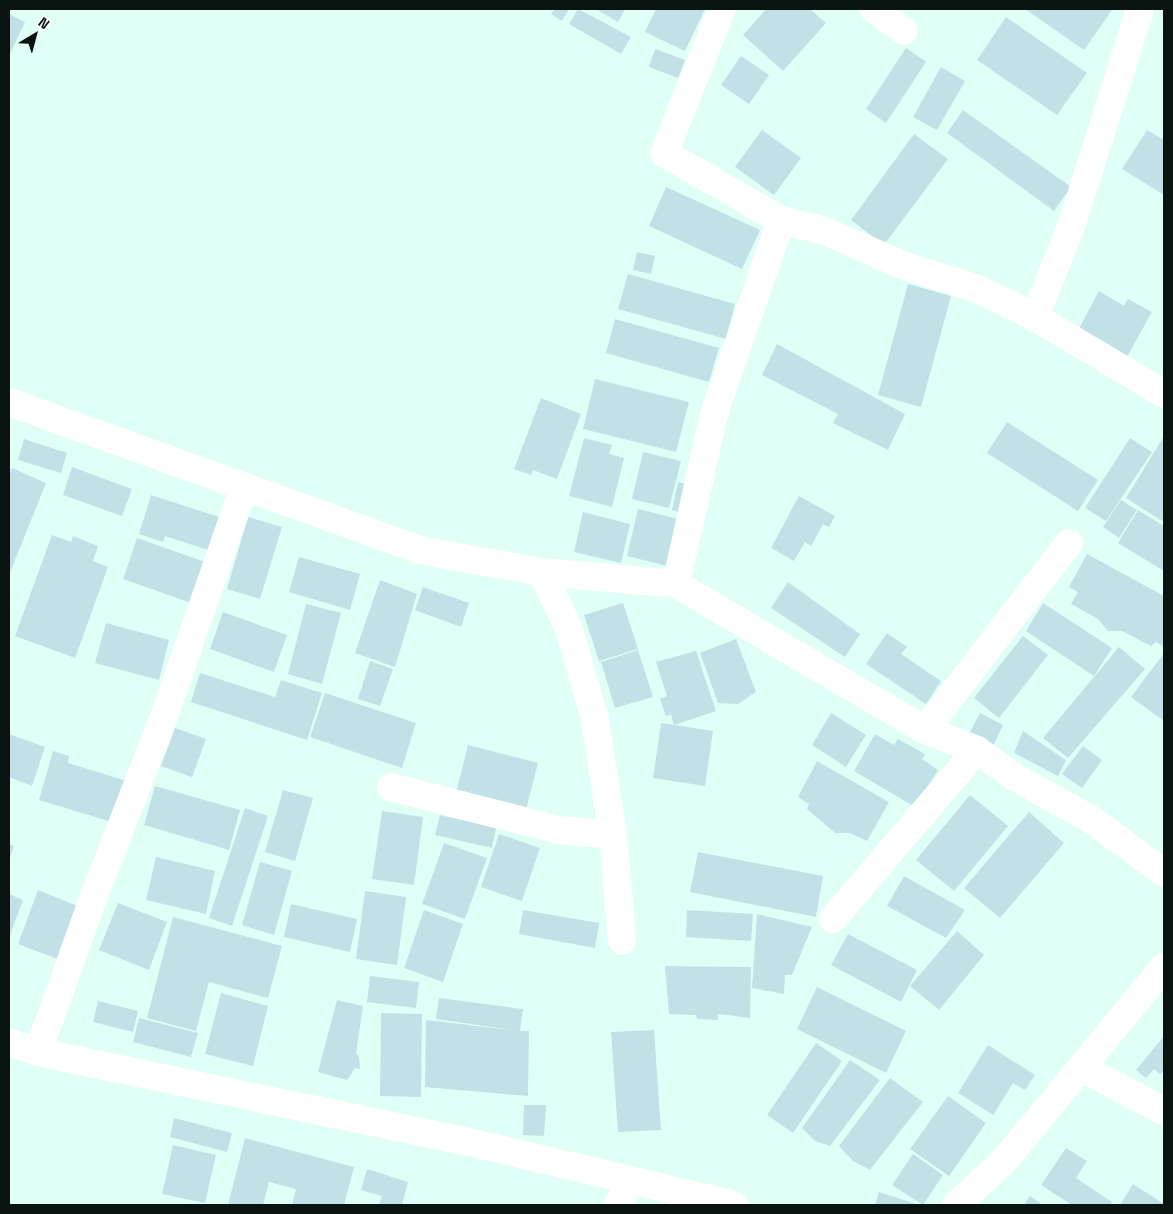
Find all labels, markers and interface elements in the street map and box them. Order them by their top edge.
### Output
north arrow [10,10,60,60]
text: N [35,13,53,33]

